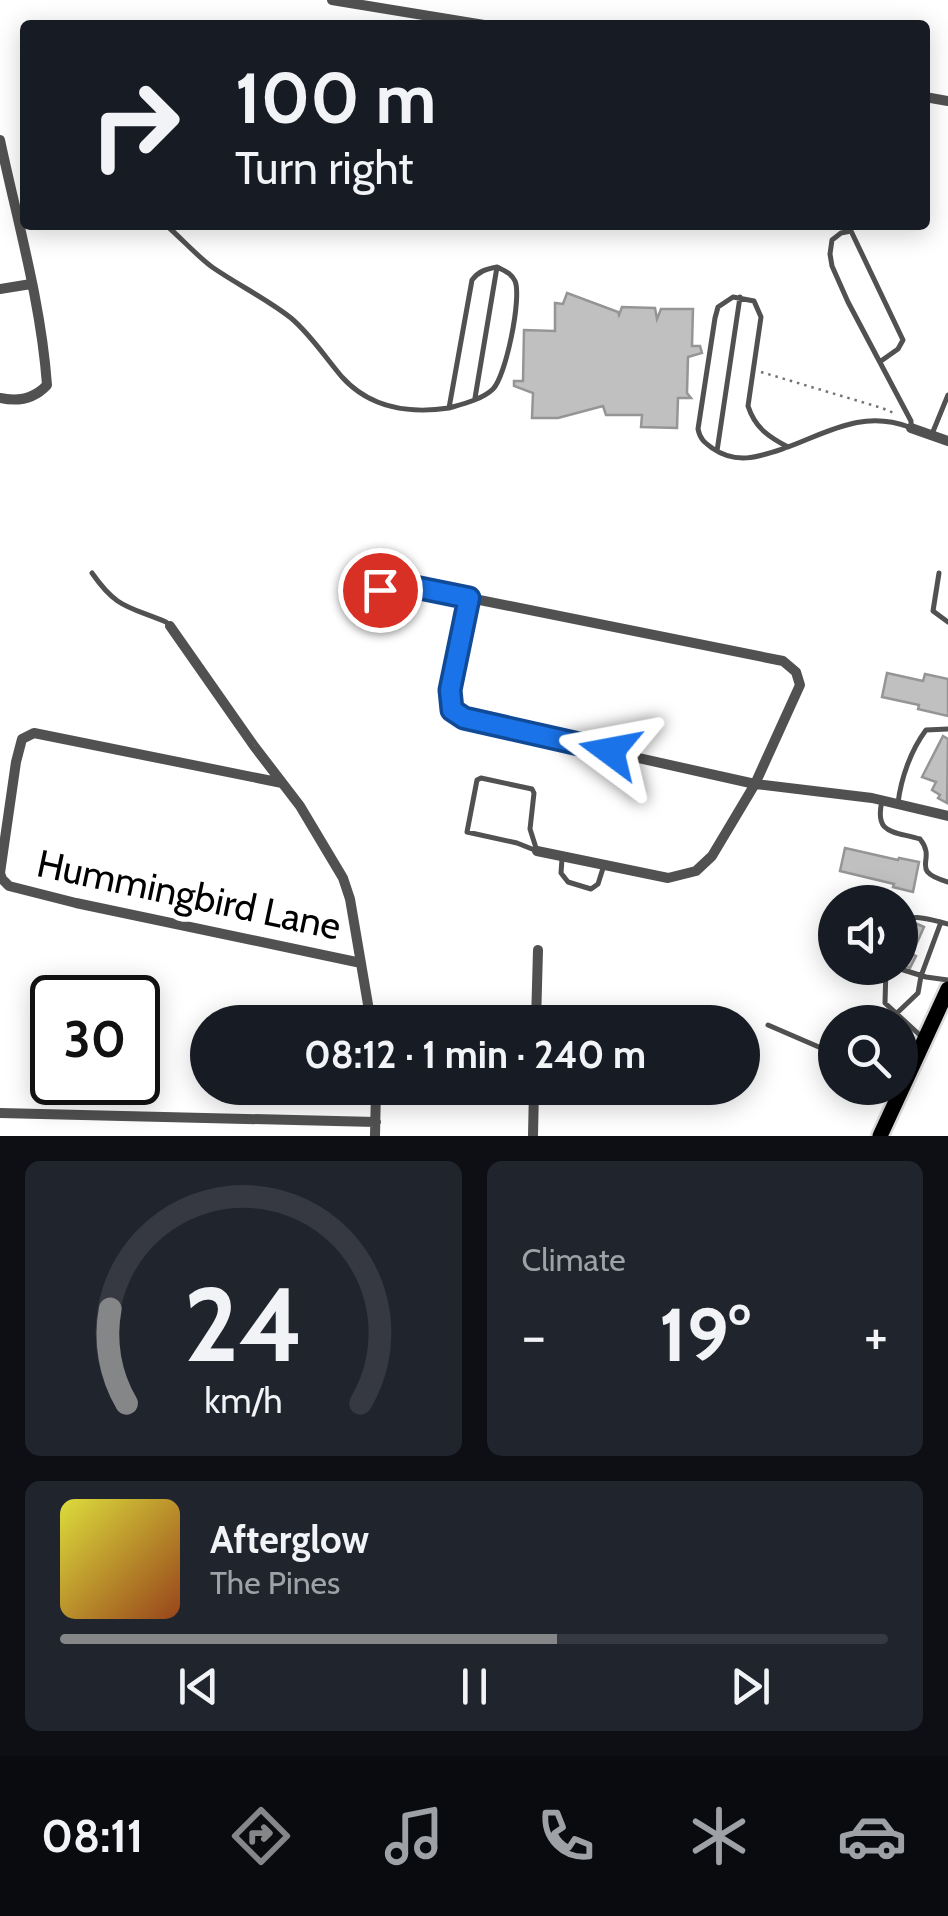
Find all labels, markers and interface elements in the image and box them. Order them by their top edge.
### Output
text: 100 m [235,55,436,141]
icon: right [70,60,200,190]
text: Turn right [235,141,414,195]
pin [338,548,423,633]
icon: arrive [353,563,408,618]
position arrow [558,699,662,803]
street label: Hummingbird Lane [33,839,345,950]
map controls [818,885,918,1105]
button: sound [818,885,918,985]
speed limit sign: 30 [30,975,160,1105]
button: search [818,1005,918,1105]
text: 08:12 · 1 min · 240 m [304,1031,646,1078]
text: Climate [522,1240,626,1279]
text: 24 [183,1261,303,1387]
text: 19° [659,1289,751,1380]
text: − [522,1302,546,1369]
text: + [864,1302,888,1369]
text: km/h [204,1379,282,1422]
text: Afterglow [210,1516,369,1563]
text: The Pines [210,1563,340,1602]
icon: previous [171,1659,226,1714]
icon: pause [447,1659,502,1714]
icon: next [723,1659,778,1714]
icon: directions [226,1801,296,1871]
icon: music [379,1801,449,1871]
icon: phone [531,1801,601,1871]
icon: climate [684,1801,754,1871]
icon: car [837,1801,907,1871]
text: 08:11 [41,1809,143,1863]

